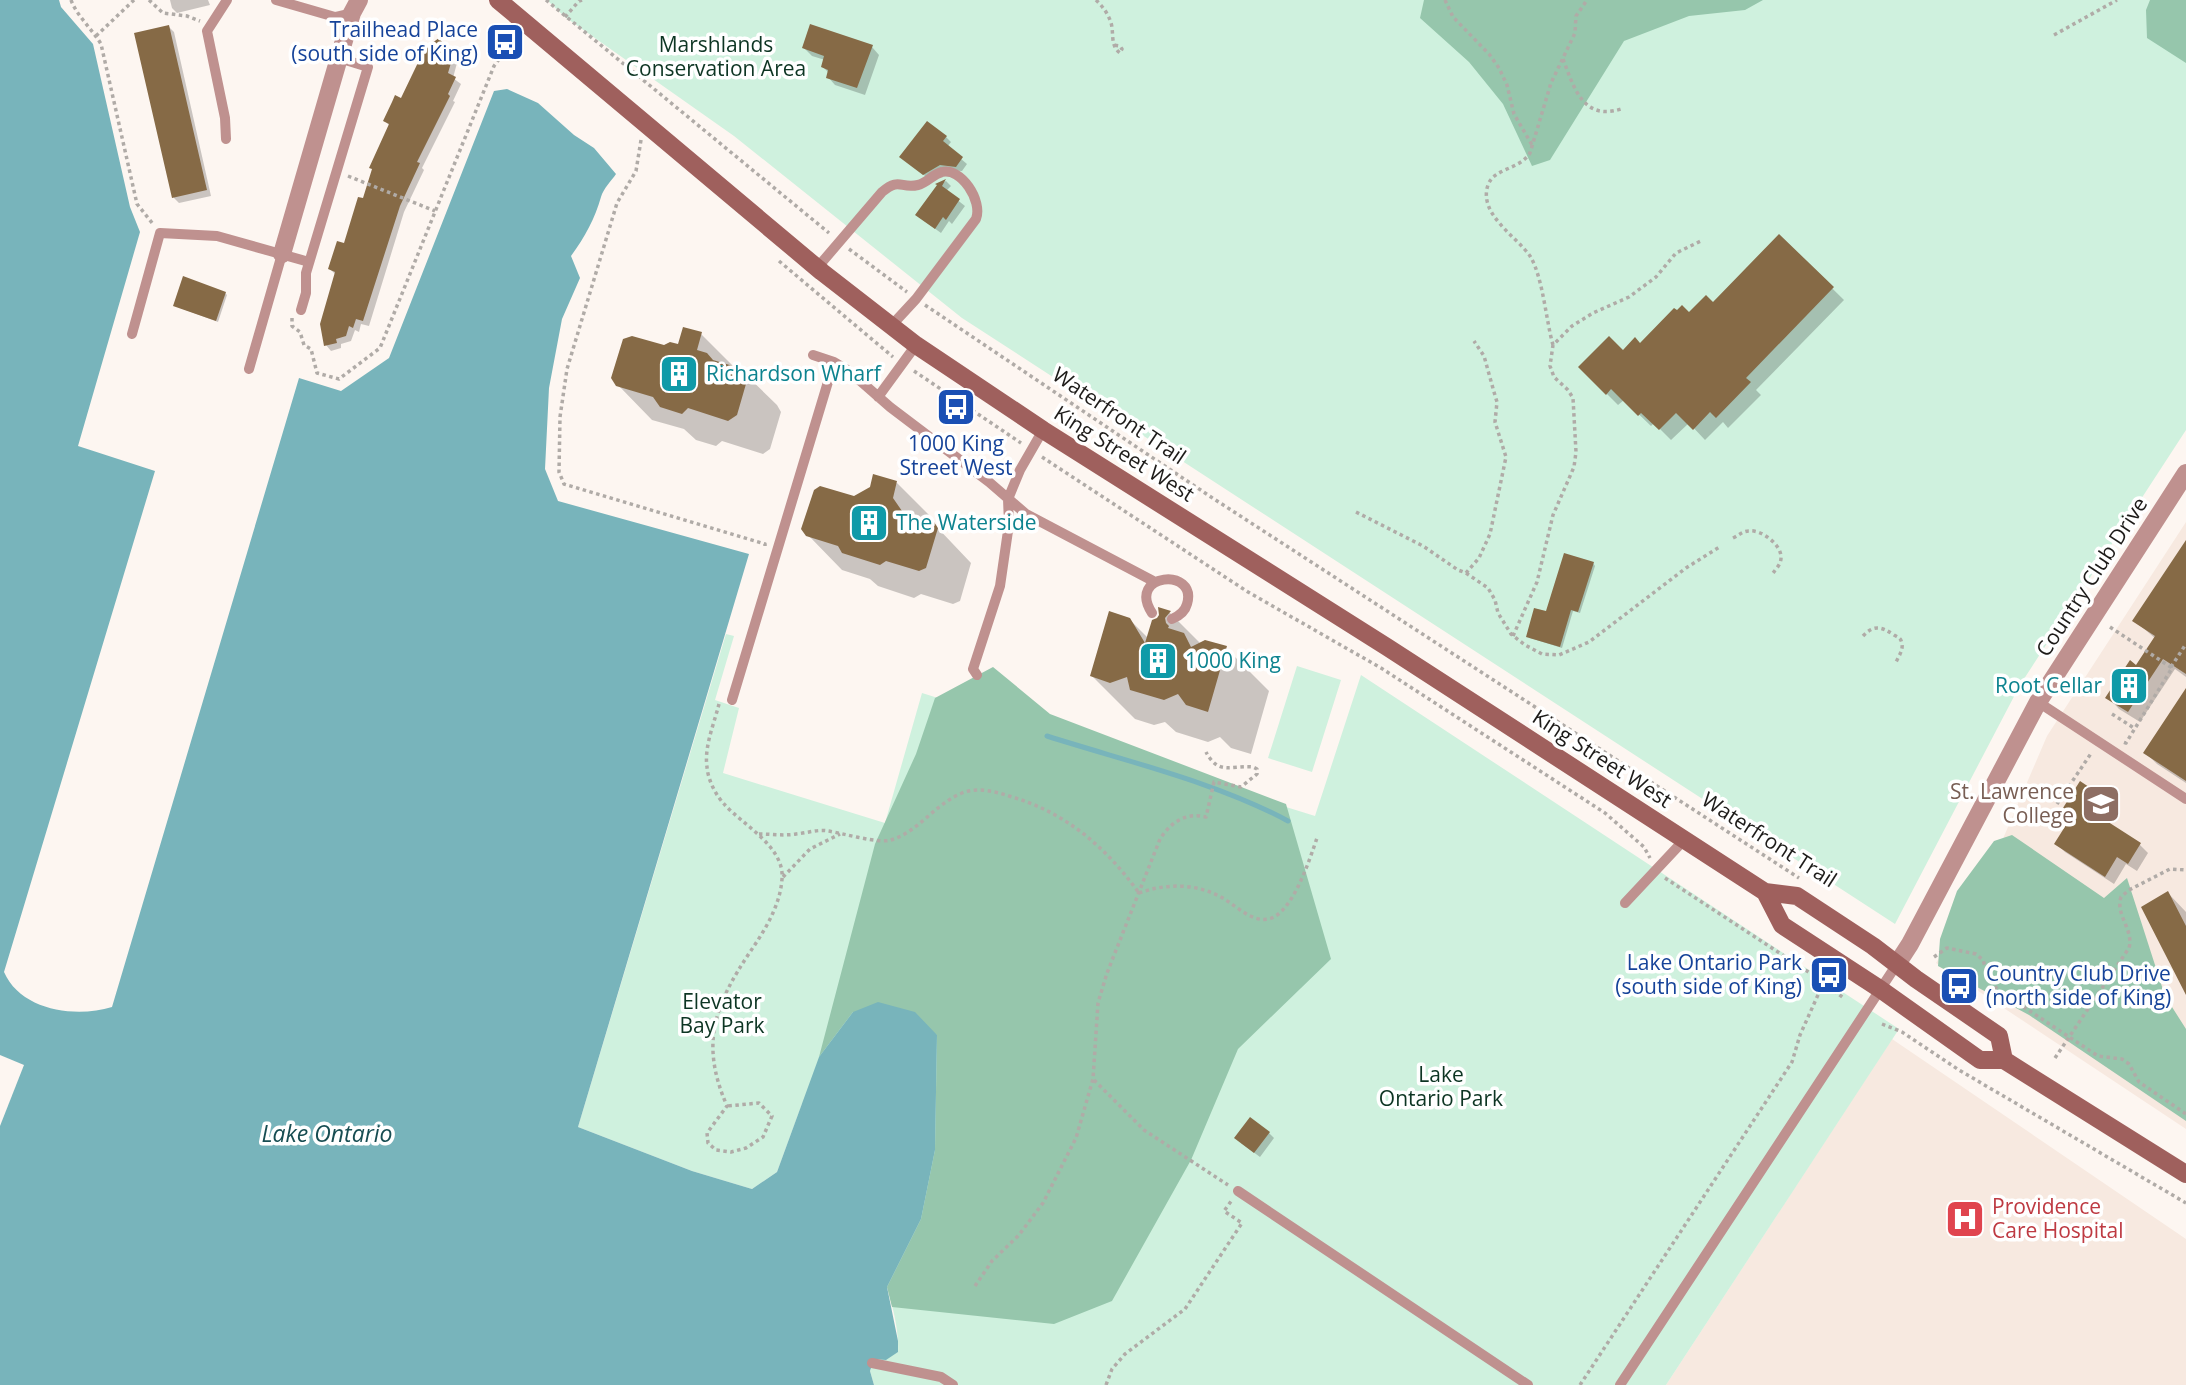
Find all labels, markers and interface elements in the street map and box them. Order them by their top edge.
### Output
place label: Trailhead Place (south side of King) [291,15,478,67]
bus stop icon: Trailhead Place (south side of King) [484,21,526,63]
park label: Marshlands Conservation Area [626,30,806,82]
building icon: Richardson Wharf [658,353,700,395]
place label: Richardson Wharf [706,359,883,387]
street label: Waterfront Trail [1047,360,1192,470]
bus stop icon: 1000 King Street West [935,386,977,428]
street label: King Street West [1049,399,1200,508]
place label: 1000 King Street West [900,429,1012,481]
street label: Country Club Drive [2029,491,2153,662]
building icon: The Waterside [848,502,890,544]
place label: The Waterside [896,508,1037,536]
building icon: 1000 King [1137,640,1179,682]
place label: 1000 King [1185,646,1281,674]
building icon: Root Cellar [2108,665,2150,707]
place label: Root Cellar [1995,671,2102,699]
street label: King Street West [1528,703,1678,814]
place label: St. Lawrence College [1950,777,2074,829]
school or university icon: St. Lawrence College [2080,783,2122,825]
street label: Waterfront Trail [1697,785,1842,893]
place label: Lake Ontario Park (south side of King) [1615,948,1802,1000]
bus stop icon: Lake Ontario Park (south side of King) [1808,954,1850,996]
place label: Country Club Drive (north side of King) [1986,959,2171,1011]
bus stop icon: Country Club Drive (north side of King) [1938,965,1980,1007]
park label: Elevator Bay Park [679,987,765,1039]
park label: Lake Ontario Park [1379,1060,1503,1112]
water label: Lake Ontario [262,1117,392,1149]
place label: Providence Care Hospital [1992,1192,2123,1244]
hospital icon: Providence Care Hospital [1944,1198,1986,1240]

